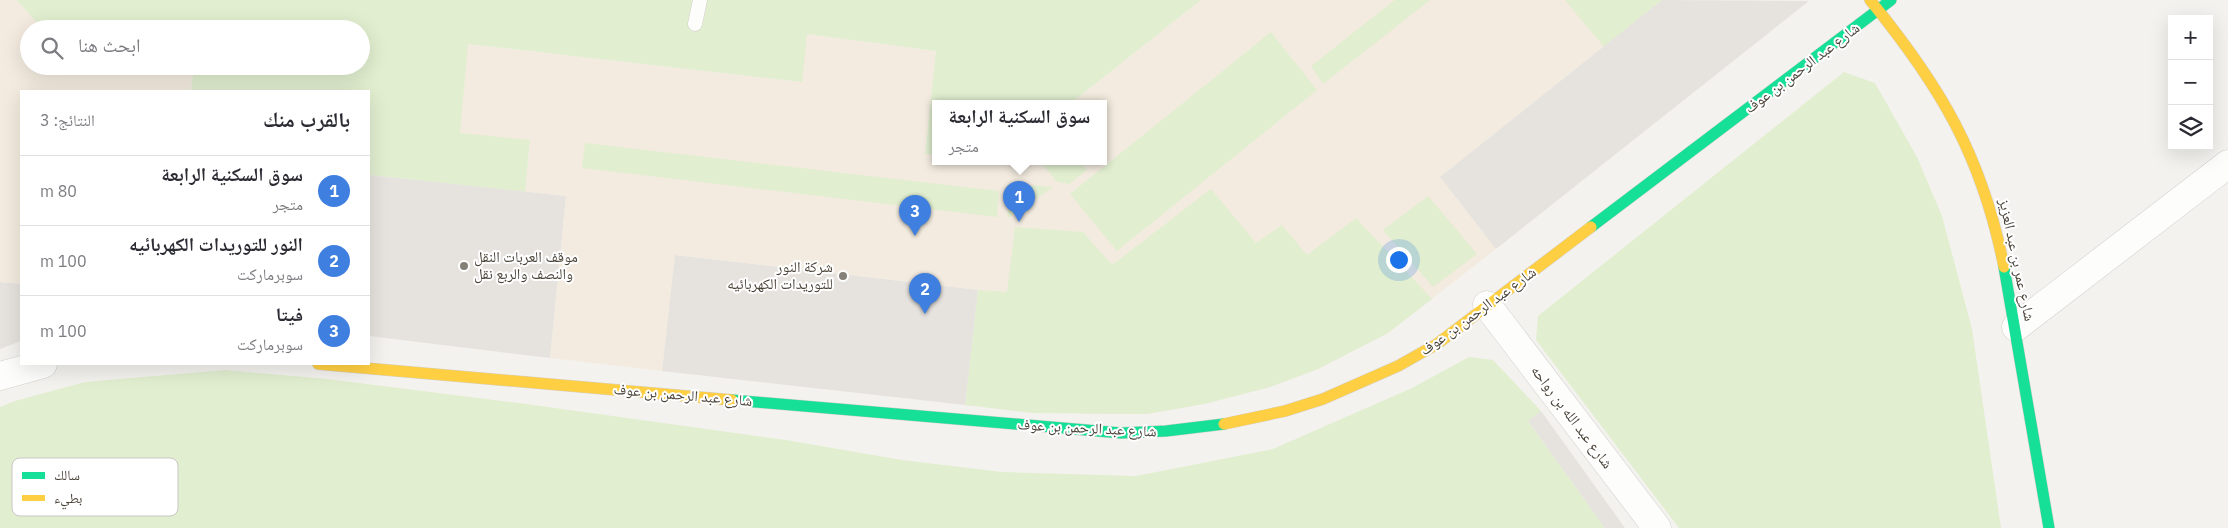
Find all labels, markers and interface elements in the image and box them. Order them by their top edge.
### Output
map controls [2168,15,2213,150]
button: + [2168,15,2213,60]
street label: شارع عبد الرحمن بن عوف [1740,18,1864,118]
search box [20,20,370,75]
text: ابحث هنا [78,33,140,57]
icon: search [38,34,66,62]
button: − [2168,60,2213,105]
popup [932,100,1107,165]
text: سوق السكنية الرابعة [949,104,1090,128]
text: بالقرب منك [263,105,350,133]
button: layers [2168,105,2213,150]
text: النتائج: 3 [40,110,95,130]
text: متجر [949,136,979,156]
text: سوق السكنية الرابعة [161,162,303,186]
text: 80 m [40,181,77,201]
text: 1 [329,181,339,201]
pin: 1 [1003,181,1035,222]
text: متجر [273,194,303,214]
pin: 3 [899,195,931,236]
street label: شارع عمر بن عبد العزيز [1994,196,2040,323]
text: النور للتوريدات الكهربائيه [129,232,303,256]
place label: موقف العربات النقل والنصف والربع نقل [474,247,578,284]
your location [1386,247,1412,273]
text: 100 m [40,251,87,271]
text: 2 [329,251,339,271]
place label: شركة النور للتوريدات الكهربائيه [727,257,833,293]
marker: موقف العربات النقل والنصف والربع نقل [458,260,470,272]
street label: شارع عبد الرحمن بن عوف [1416,262,1540,360]
text: سوبرماركت [237,264,303,284]
marker: شركة النور للتوريدات الكهربائيه [837,270,849,282]
pin: 2 [909,273,941,314]
text: فيتا [276,302,303,326]
text: 100 m [40,321,87,341]
text: 3 [329,321,339,341]
text: سوبرماركت [237,334,303,354]
street label: شارع عبد الله بن رواحه [1527,361,1618,473]
street label: شارع عبد الرحمن بن عوف [613,379,753,411]
street label: شارع عبد الرحمن بن عوف [1017,414,1157,442]
legend [12,458,178,516]
text: سالك [54,466,80,484]
text: بطيء [54,489,83,510]

